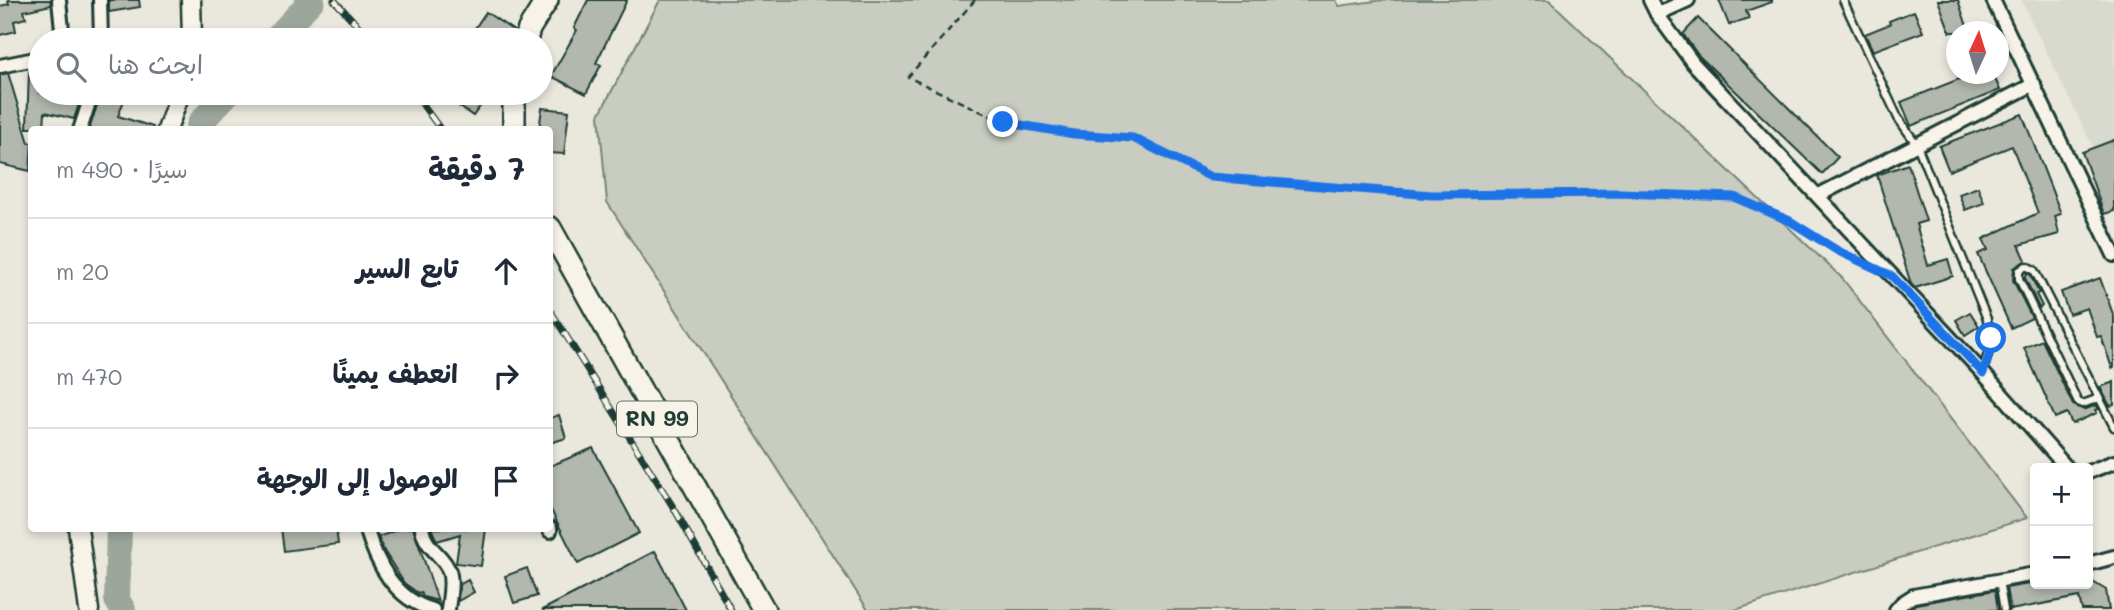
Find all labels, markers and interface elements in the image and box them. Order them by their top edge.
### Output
north arrow [1946,21,2009,84]
search box [28,28,553,105]
text: ابحث هنا [108,47,203,81]
icon: search [52,48,90,86]
route end [987,106,1018,137]
text: 7 دقيقة [428,148,525,188]
text: سيرًا · 490 m [56,154,188,184]
text: تابع السير [356,251,458,285]
icon: ahead [487,252,525,290]
text: 20 m [56,256,109,286]
route start [1975,322,2006,353]
text: انعطف يمينًا [333,356,458,390]
icon: right [487,357,525,395]
text: 470 m [56,361,122,391]
road number: RN 99 [617,402,697,436]
text: الوصول إلى الوجهة [256,461,458,495]
icon: arrive [487,462,525,500]
map controls [2030,463,2093,589]
button: + [2030,463,2093,526]
button: − [2030,526,2093,589]

